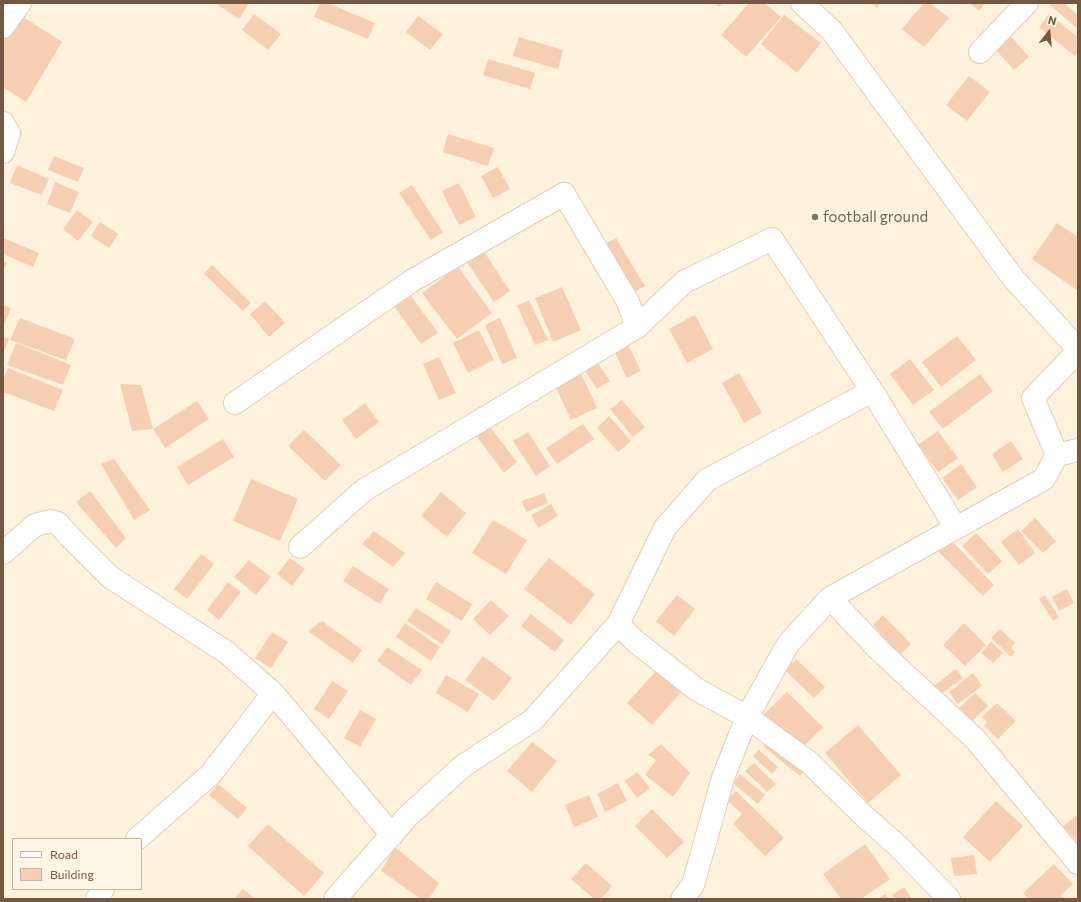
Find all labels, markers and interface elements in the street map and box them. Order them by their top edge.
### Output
north arrow [1029,12,1069,52]
text: N [1047,13,1058,27]
place label: football ground [823,208,928,226]
marker: football ground [810,212,820,222]
legend [12,838,142,890]
text: Road [50,847,78,861]
text: Building [50,867,94,881]

